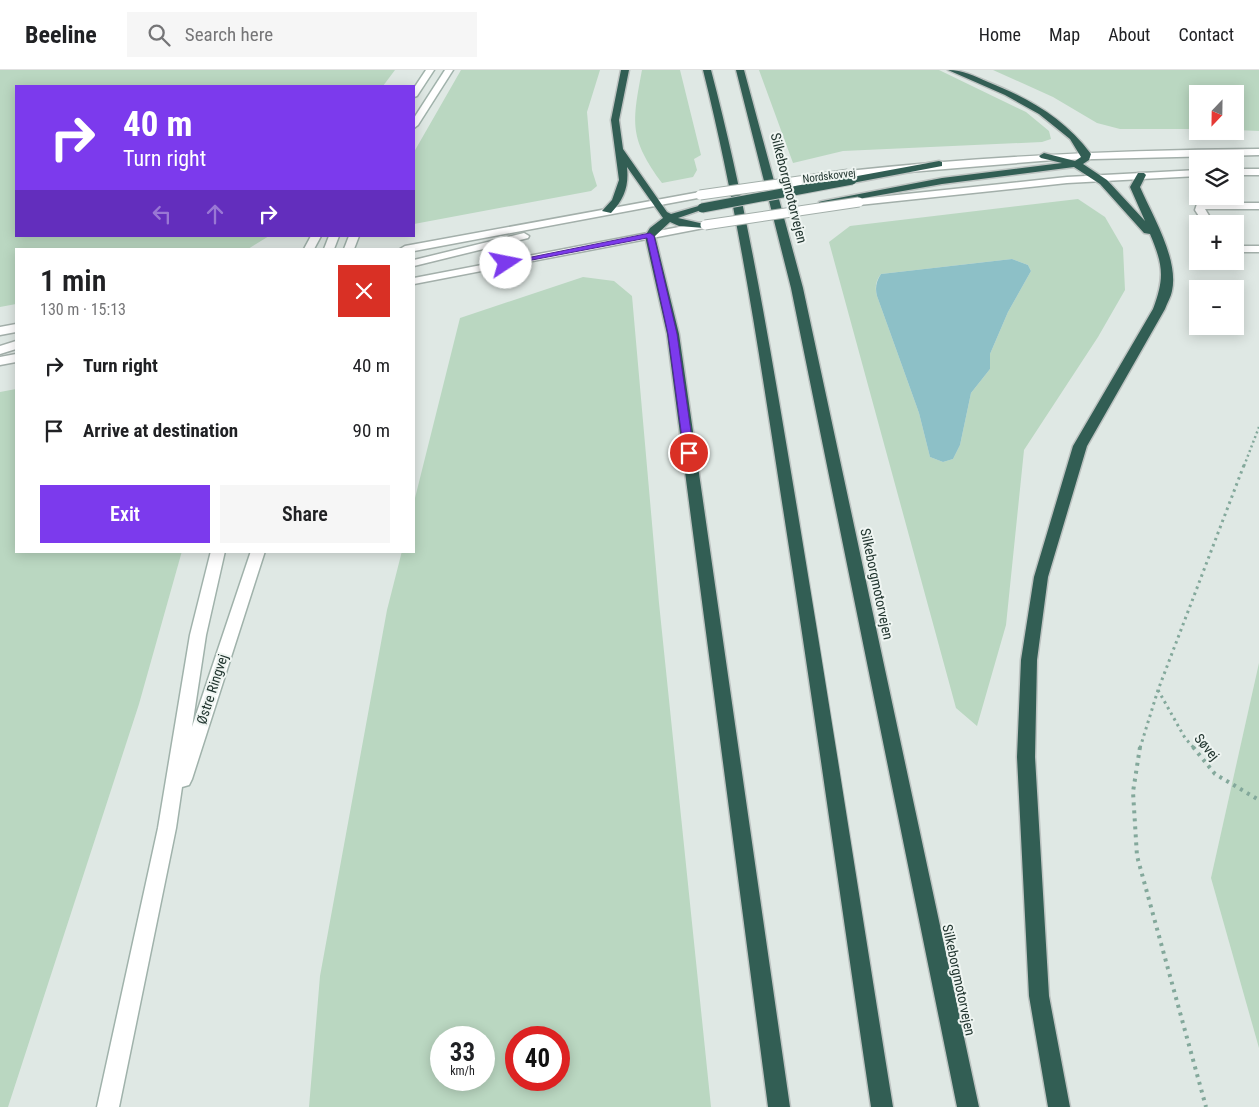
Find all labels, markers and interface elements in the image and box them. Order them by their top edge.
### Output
search box [127,12,477,57]
text: Beeline [25,21,97,49]
icon: search [145,21,173,49]
text: Search here [185,23,273,46]
text: Home [979,24,1021,45]
text: Map [1049,24,1080,45]
text: About [1108,24,1150,45]
text: Contact [1178,24,1234,45]
north arrow [1189,85,1244,140]
map controls [1189,85,1244,335]
text: 40 m [123,104,192,145]
icon: right [40,105,105,170]
street label: Silkeborgmotorvejen [768,131,810,245]
text: Turn right [123,146,206,171]
button: layers [1189,150,1244,205]
street label: Nordskovvej [802,166,856,186]
icon: left [148,200,176,228]
icon: ahead [201,200,229,228]
icon: right [254,200,282,228]
button: + [1189,215,1244,270]
position arrow [479,236,531,288]
text: 1 min [40,263,106,298]
button: close [338,265,390,317]
button: − [1189,280,1244,335]
text: 130 m · 15:13 [40,300,126,319]
icon: right [40,352,68,380]
text: Turn right [83,354,158,377]
text: 40 m [353,354,390,377]
icon: arrive [40,417,68,445]
text: Arrive at destination [83,419,238,442]
text: 90 m [353,419,390,442]
pin [668,432,710,474]
icon: arrive [675,439,703,467]
button: Exit [40,485,210,543]
button: Share [220,485,390,543]
street label: Silkeborgmotorvejen [857,527,897,641]
street label: Østre Ringvej [193,652,231,726]
street label: Søvej [1191,730,1223,764]
street label: Silkeborgmotorvejen [939,923,979,1037]
speed limit sign: 40 [505,1026,570,1091]
text: 33 [450,1038,475,1067]
text: km/h [450,1064,475,1078]

